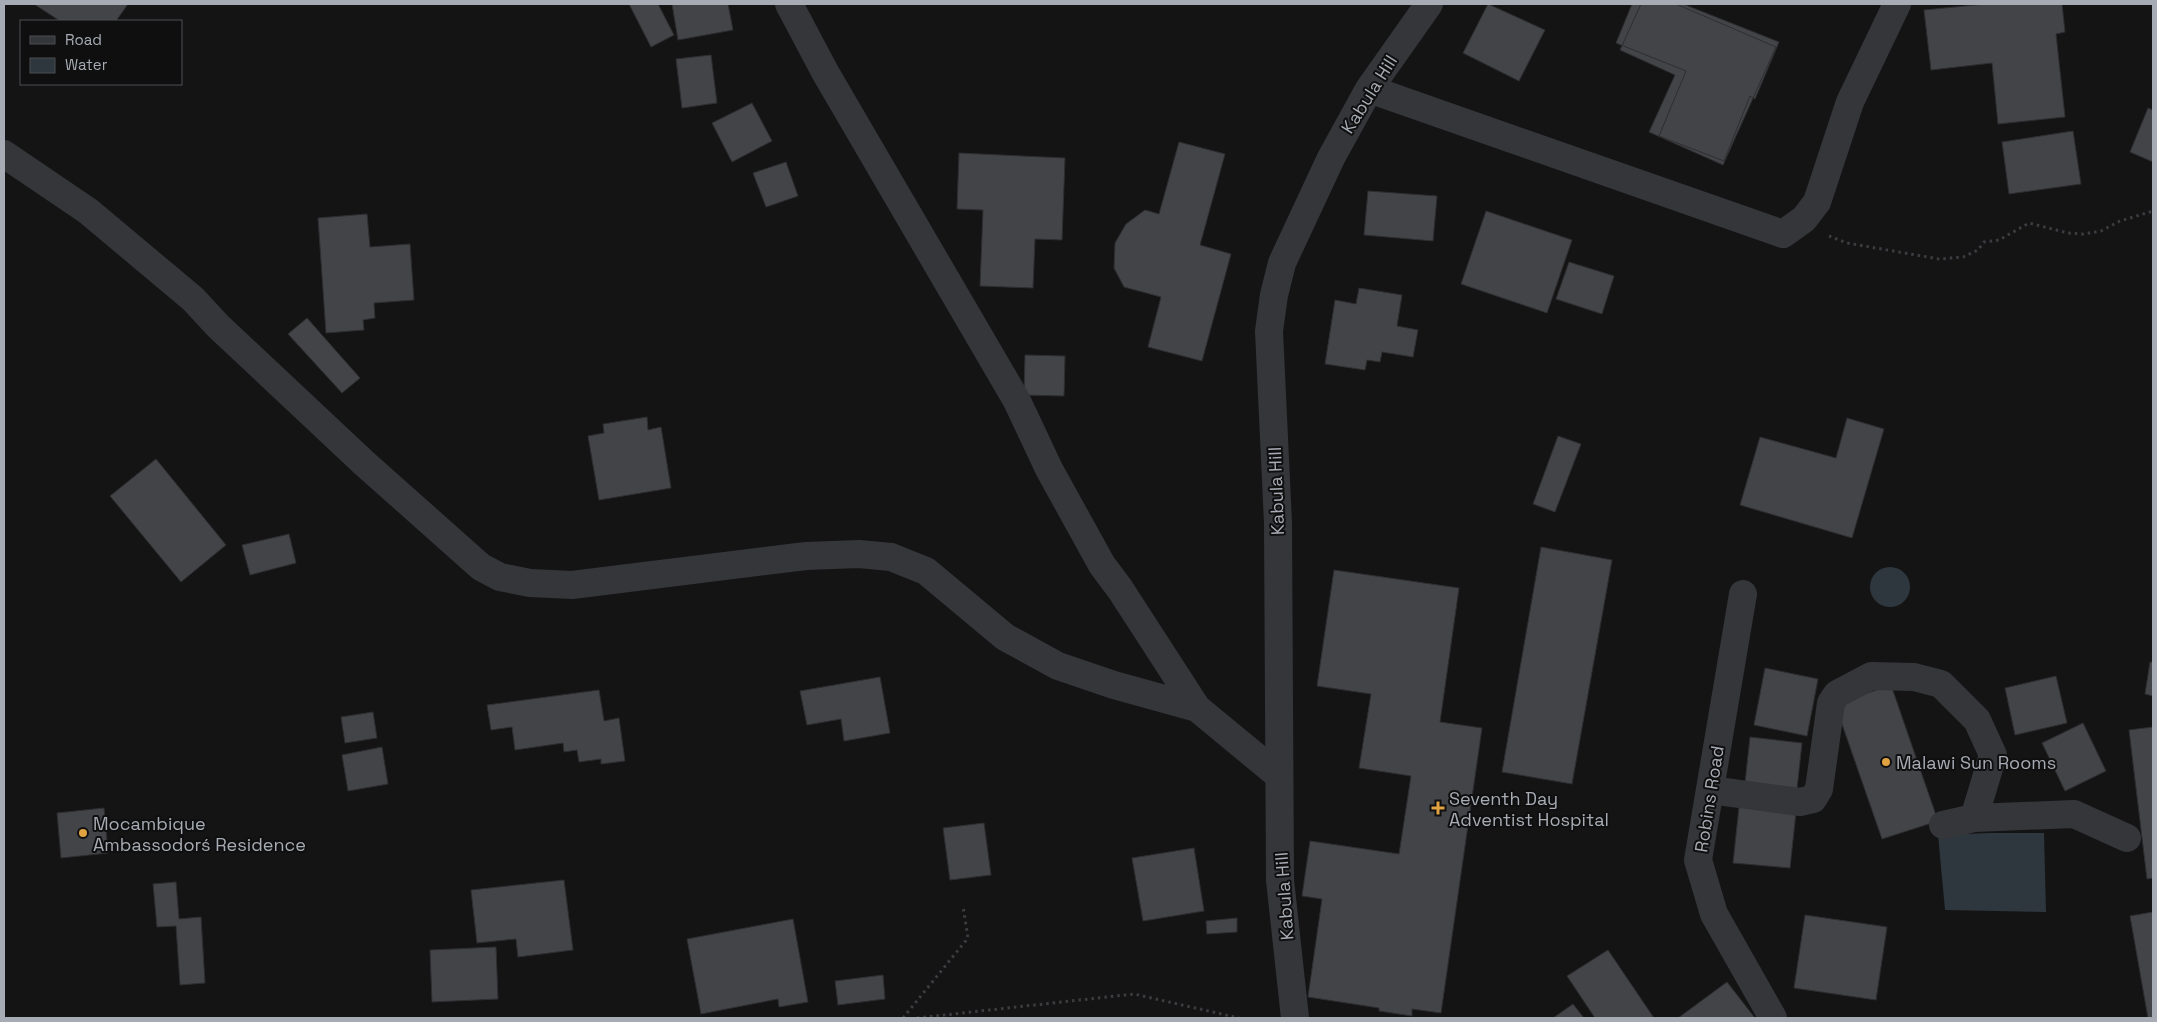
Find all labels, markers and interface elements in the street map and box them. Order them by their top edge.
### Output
legend [20,20,182,85]
text: Road [65,30,102,49]
street label: Kabula Hill [1336,50,1402,138]
text: Water [65,55,108,74]
street label: Kabula Hill [1263,446,1289,536]
street label: Robins Road [1689,744,1729,854]
place label: Malawi Sun Rooms [1896,751,2056,774]
marker: Malawi Sun Rooms [1880,756,1892,768]
place label: Seventh Day Adventist Hospital [1449,787,1609,831]
marker: Seventh Day Adventist Hospital [1431,801,1445,815]
place label: Mocambique Ambassodorś Residence [93,812,306,856]
marker: Mocambique Ambassodorś Residence [77,827,89,839]
street label: Kabula Hill [1269,851,1299,941]

